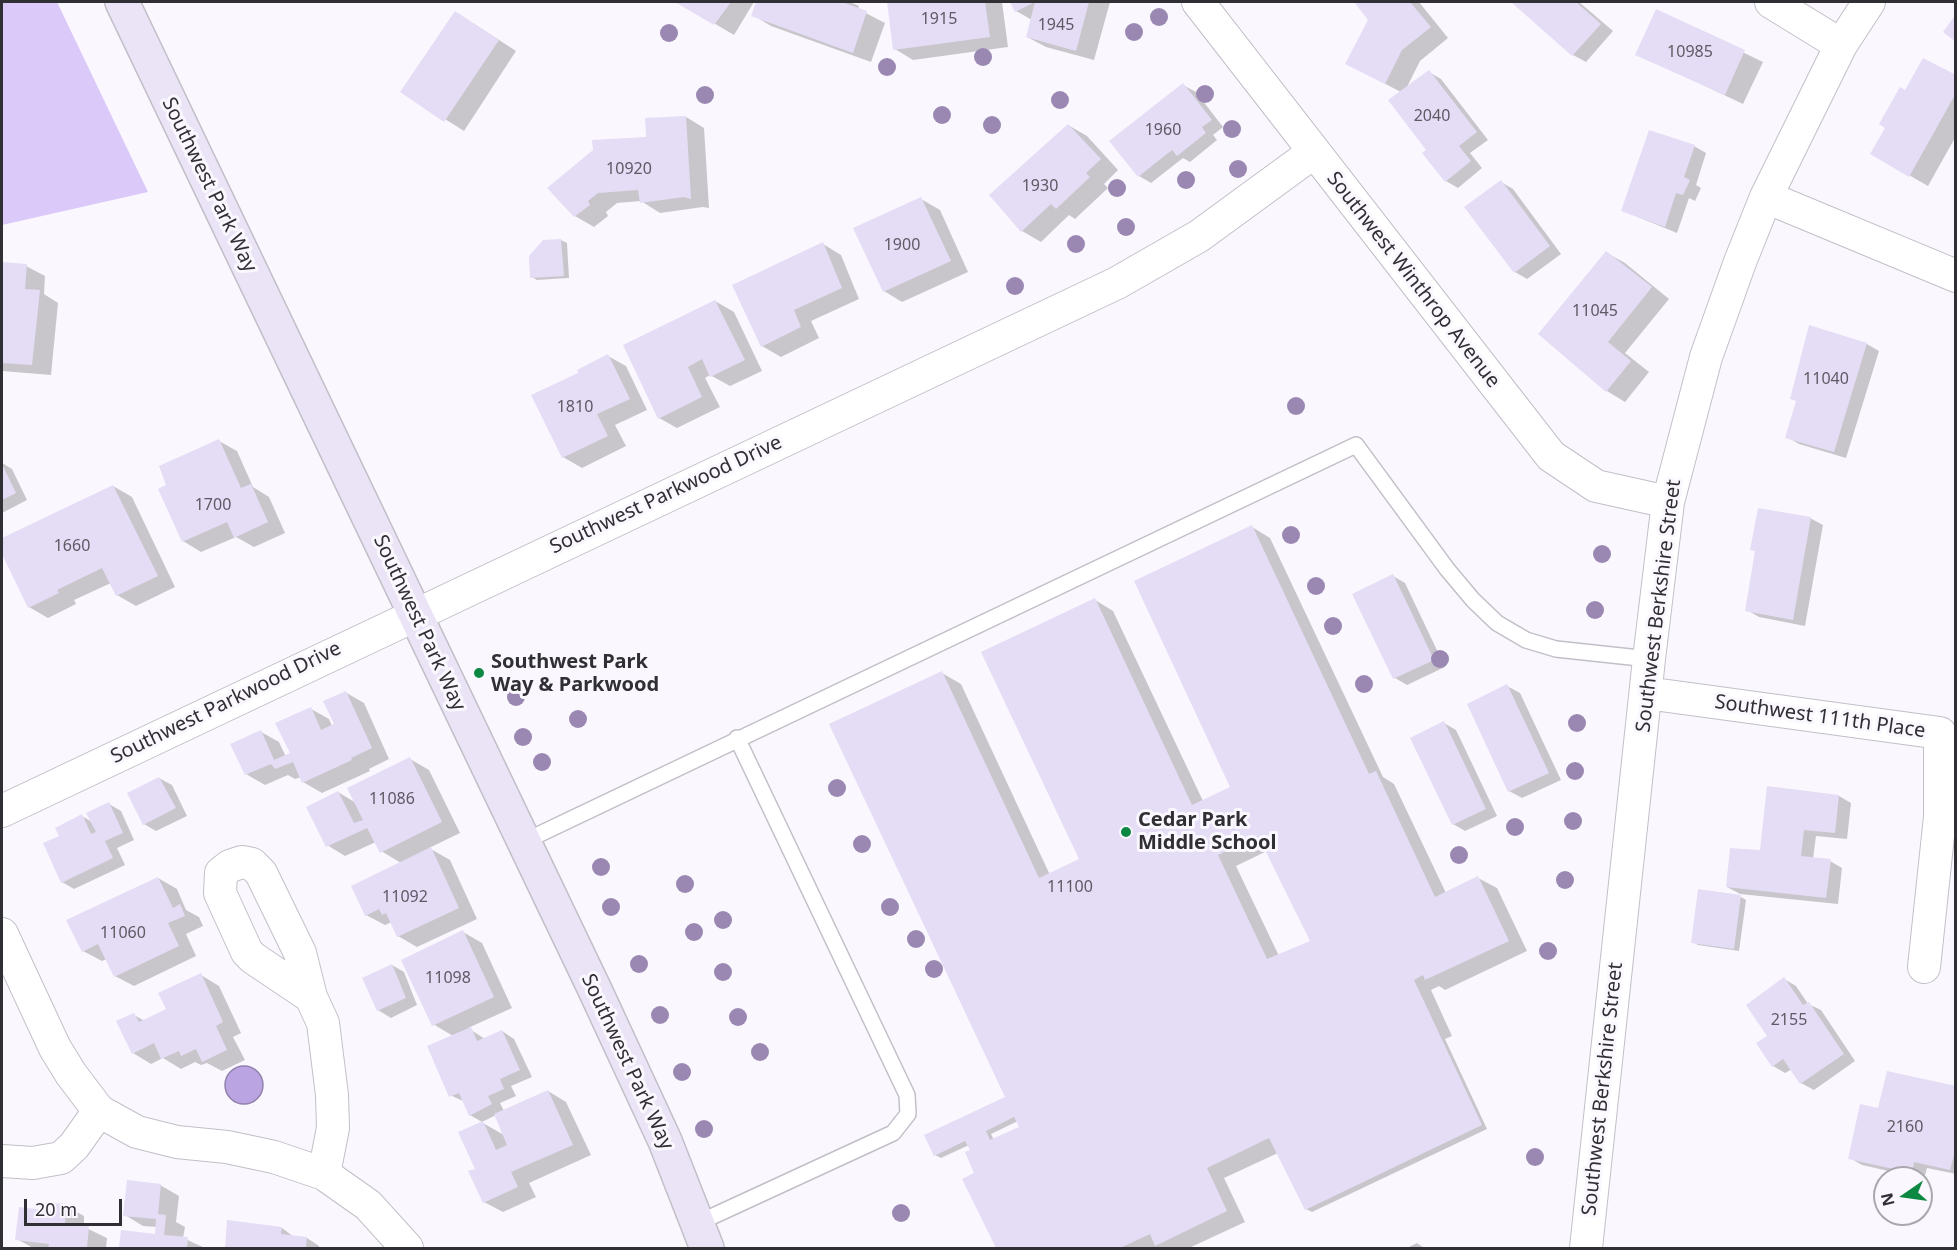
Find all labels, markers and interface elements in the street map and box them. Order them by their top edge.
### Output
house number: 1915 [921,9,957,29]
house number: 1945 [1038,15,1074,35]
house number: 10985 [1667,42,1713,62]
street label: Southwest Park Way [156,94,262,276]
house number: 2040 [1414,106,1450,126]
house number: 1960 [1145,120,1181,140]
house number: 10920 [606,159,652,179]
street label: Southwest Winthrop Avenue [1321,167,1505,393]
house number: 1930 [1022,176,1058,196]
house number: 1900 [884,235,920,255]
house number: 11045 [1572,301,1618,321]
house number: 11040 [1803,369,1849,389]
house number: 1810 [557,397,593,417]
street label: Southwest Parkwood Drive [546,431,786,559]
street label: Southwest Berkshire Street [1632,478,1686,734]
house number: 1700 [195,495,231,515]
street label: Southwest Park Way [368,531,470,715]
house number: 1660 [54,536,90,556]
street label: Southwest Parkwood Drive [107,637,345,769]
place label: Southwest Park Way & Parkwood [491,650,659,697]
marker: Southwest Park Way & Parkwood [472,666,486,680]
street label: Southwest 111th Place [1713,690,1927,744]
house number: 11086 [369,789,415,809]
place label: Cedar Park Middle School [1138,808,1277,855]
marker: Cedar Park Middle School [1119,825,1133,839]
house number: 11100 [1047,877,1093,897]
house number: 11092 [382,887,428,907]
house number: 11060 [100,923,146,943]
street label: Southwest Berkshire Street [1578,961,1628,1217]
house number: 11098 [425,968,471,988]
street label: Southwest Park Way [576,970,678,1154]
house number: 2155 [1771,1010,1807,1030]
house number: 2160 [1887,1117,1923,1137]
north arrow [1873,1166,1933,1226]
scale bar [27,1187,124,1225]
text: N [1875,1191,1900,1208]
text: 20 m [35,1197,77,1221]

